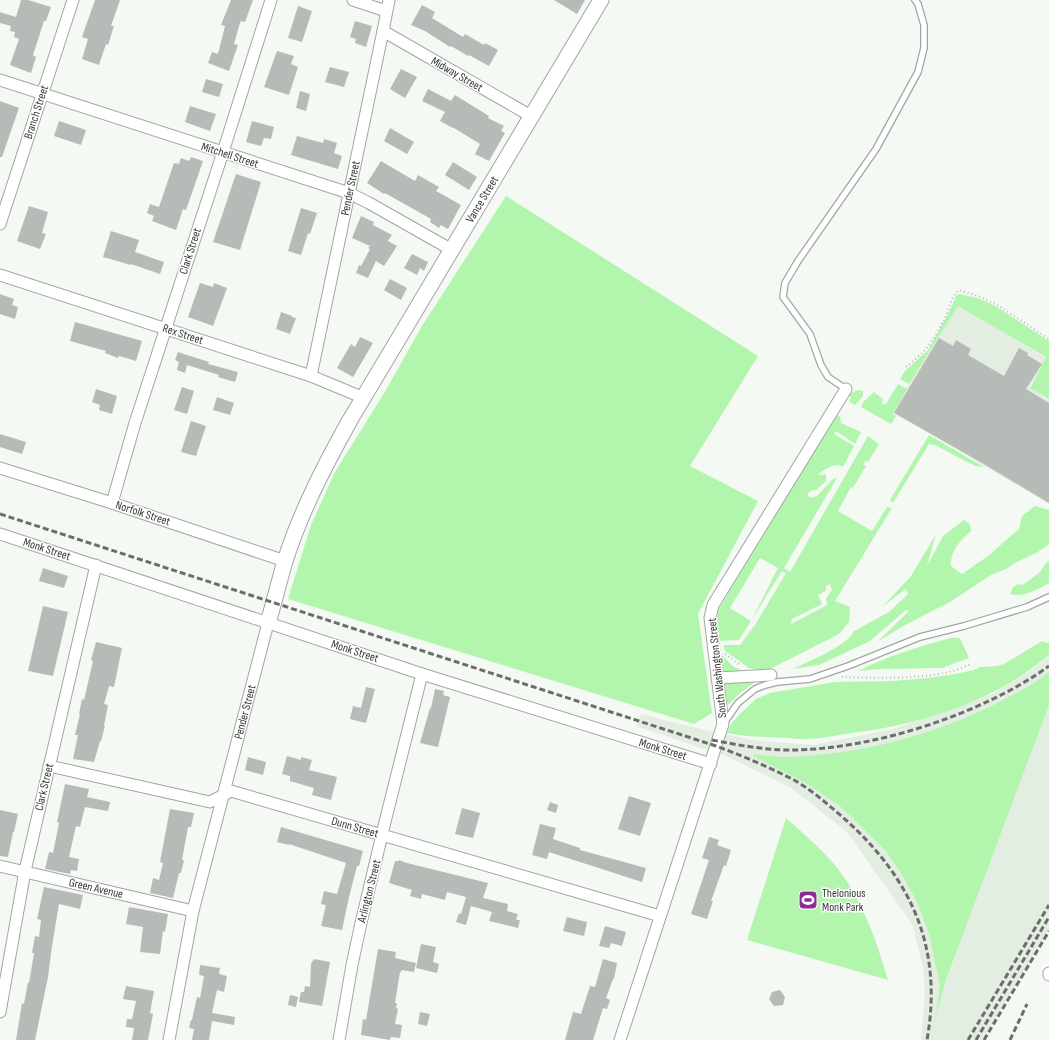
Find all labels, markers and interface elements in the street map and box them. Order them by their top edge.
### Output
street label: Midway Street [428,54,486,95]
street label: Branch Street [21,83,52,141]
street label: Mitchell Street [199,139,261,172]
street label: Pender Street [338,159,364,217]
street label: Vance Street [463,173,502,226]
street label: Clark Street [176,226,205,276]
street label: Rex Street [161,321,205,348]
street label: Norfolk Street [113,498,173,530]
street label: Monk Street [21,535,73,564]
street label: South Washington Street [705,617,730,719]
street label: Monk Street [329,637,381,666]
street label: Pender Street [231,683,260,741]
street label: Monk Street [637,735,689,764]
street label: Clark Street [32,762,57,812]
street label: Dunn Street [330,814,381,841]
street label: Arlington Street [354,858,385,925]
street label: Green Avenue [67,875,125,902]
place label: Thelonious Monk Park [822,886,866,915]
sports icon: Thelonious Monk Park [797,889,819,911]

